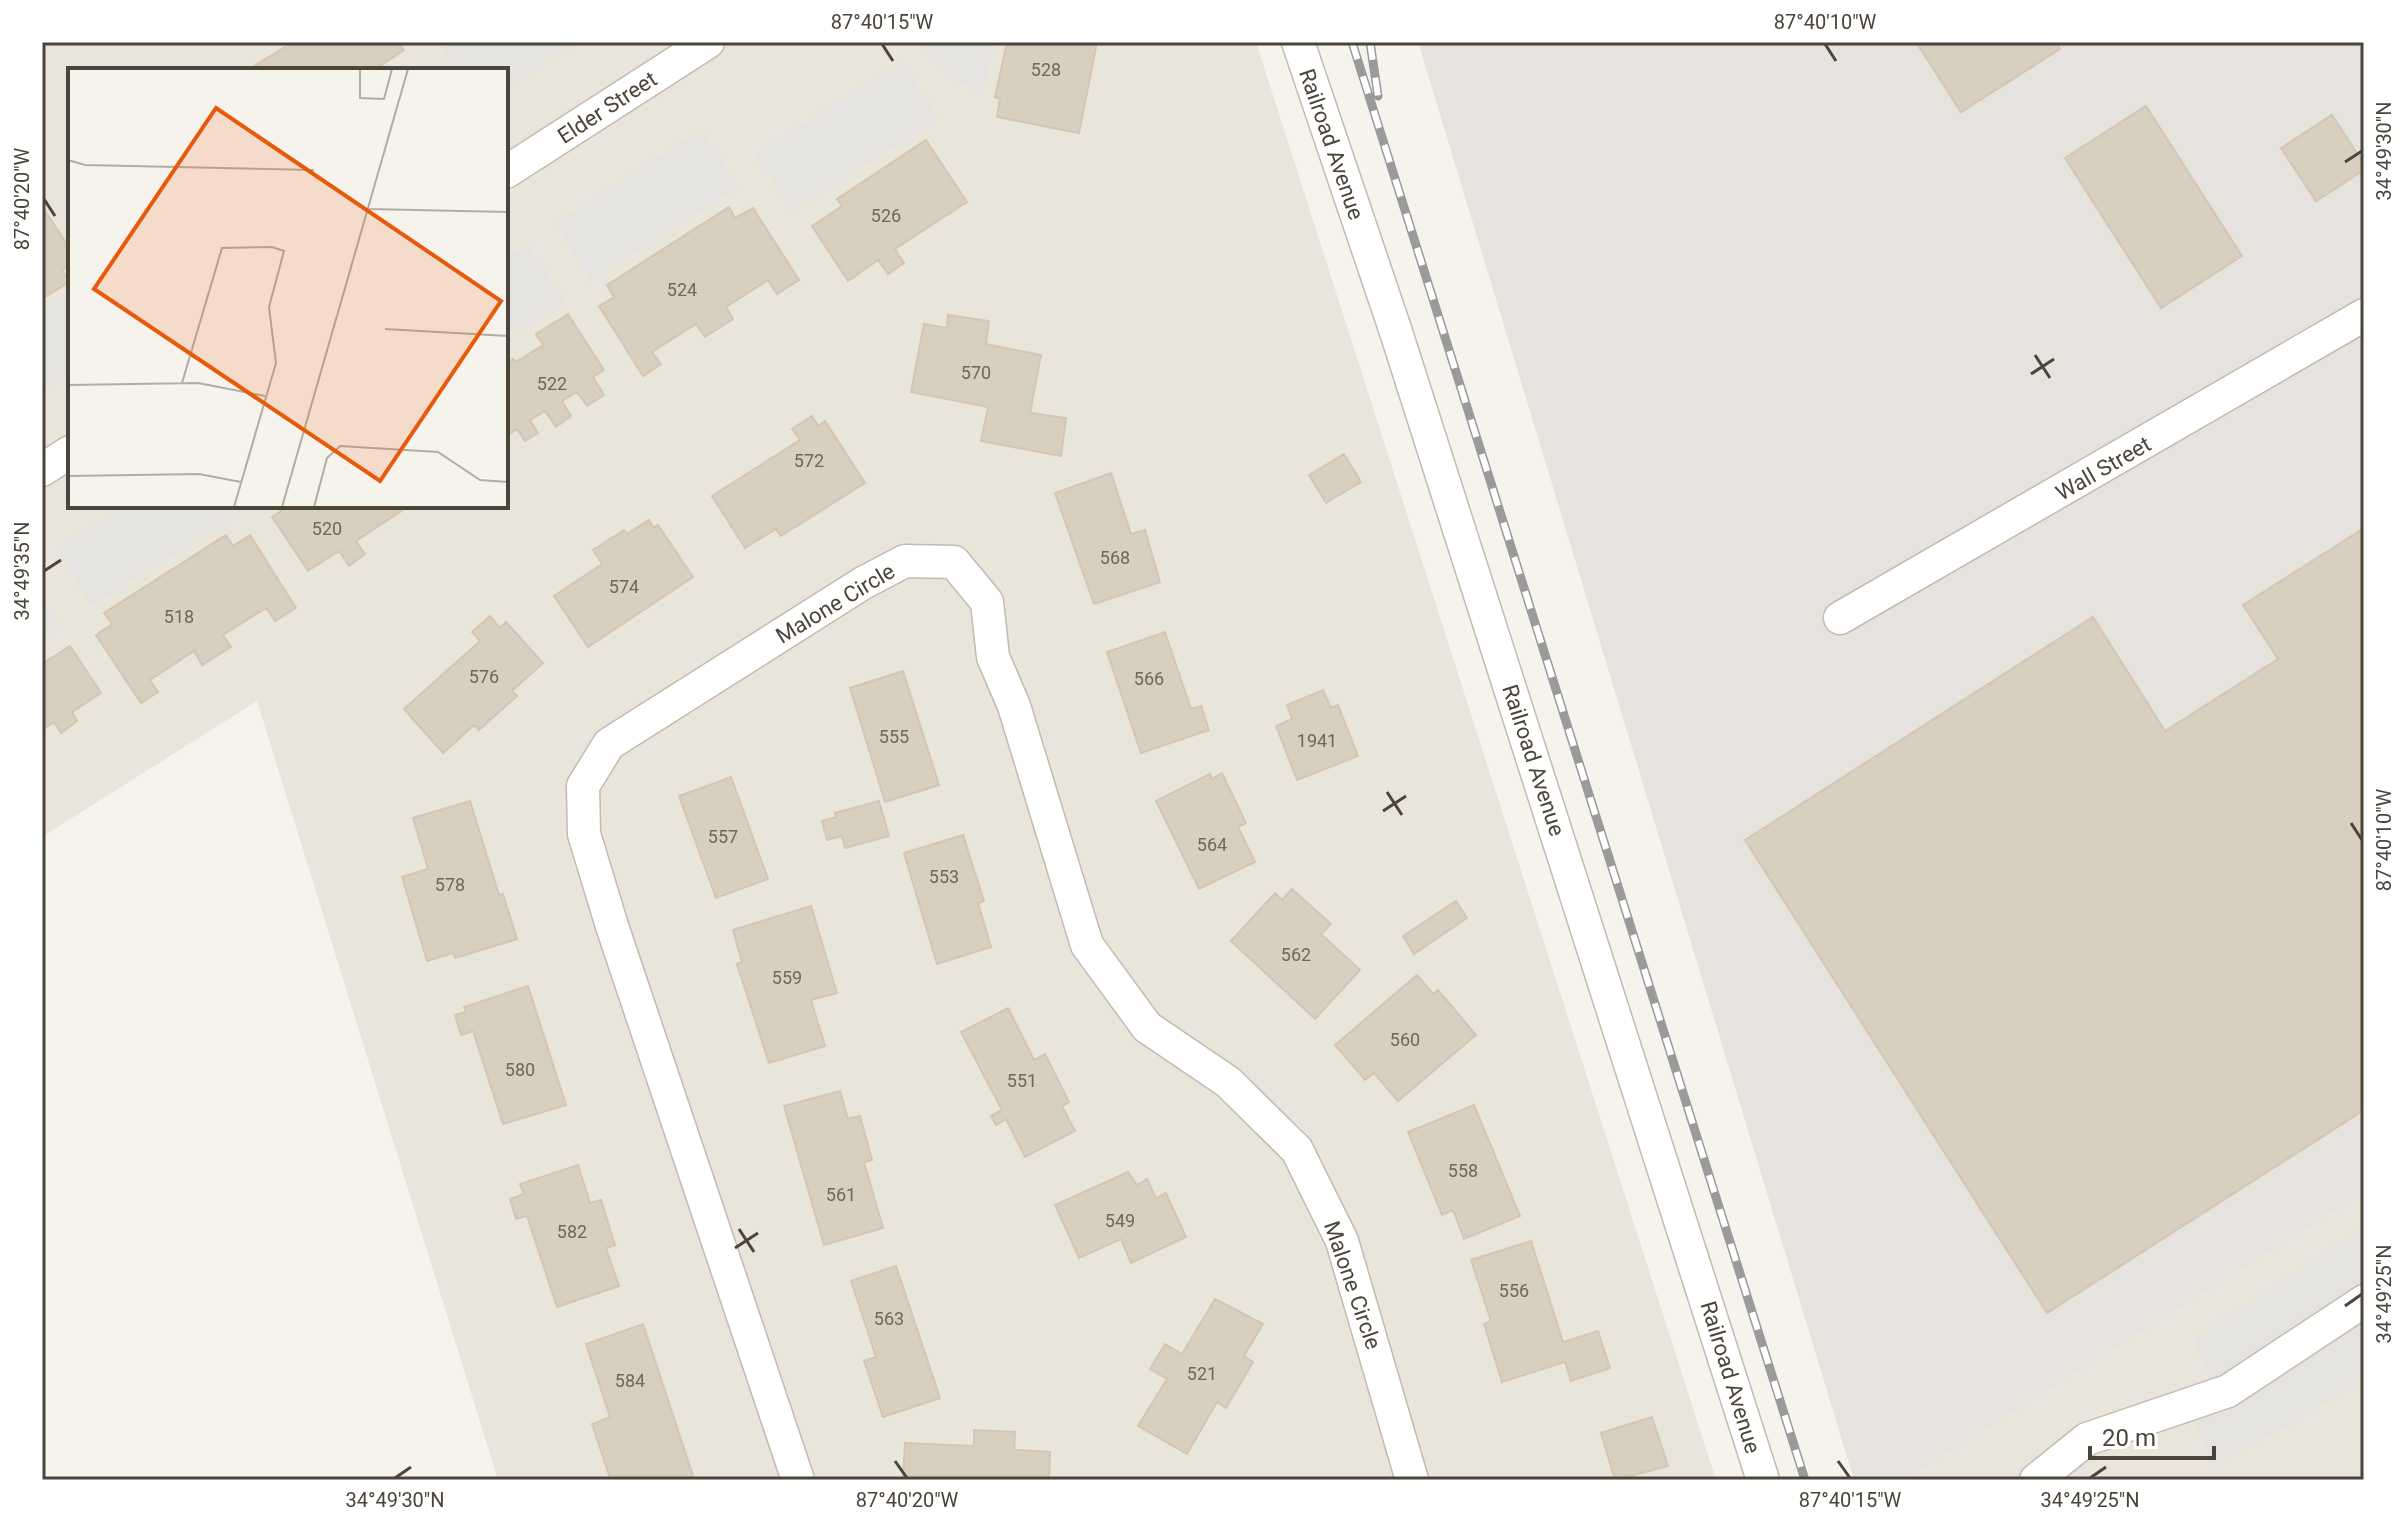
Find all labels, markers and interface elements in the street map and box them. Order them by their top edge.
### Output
text: 87°40'15"W [831,10,934,34]
text: 87°40'10"W [1774,10,1877,34]
house number: 528 [1031,59,1061,80]
street label: Elder Street [553,66,661,149]
street label: Railroad Avenue [1294,66,1369,223]
inset map [68,68,508,508]
text: 34°49'30"N [2372,101,2396,201]
text: 87°40'20"W [10,147,34,250]
house number: 526 [871,205,901,226]
house number: 524 [667,279,697,300]
house number: 570 [961,362,991,383]
house number: 522 [537,373,567,394]
street label: Wall Street [2051,431,2155,506]
house number: 572 [794,450,824,471]
house number: 520 [312,518,342,539]
text: 34°49'35"N [10,521,34,621]
house number: 568 [1100,547,1130,568]
street label: Malone Circle [771,558,899,649]
house number: 574 [609,576,639,597]
house number: 518 [164,606,194,627]
house number: 576 [469,666,499,687]
house number: 566 [1134,668,1164,689]
street label: Railroad Avenue [1497,681,1570,839]
house number: 555 [879,726,909,747]
house number: 1941 [1297,730,1337,751]
text: 87°40'10"W [2372,788,2396,891]
house number: 557 [708,826,738,847]
house number: 564 [1197,834,1227,855]
house number: 553 [929,866,959,887]
house number: 578 [435,874,465,895]
house number: 562 [1281,944,1311,965]
house number: 559 [772,967,802,988]
house number: 560 [1390,1029,1420,1050]
house number: 580 [505,1059,535,1080]
house number: 551 [1007,1070,1037,1091]
house number: 558 [1448,1160,1478,1181]
house number: 561 [826,1184,856,1205]
house number: 549 [1105,1210,1135,1231]
street label: Malone Circle [1319,1218,1386,1352]
house number: 582 [557,1221,587,1242]
text: 34°49'25"N [2372,1244,2396,1344]
house number: 556 [1499,1280,1529,1301]
street label: Railroad Avenue [1696,1298,1766,1456]
house number: 563 [874,1308,904,1329]
house number: 521 [1187,1363,1217,1384]
house number: 584 [615,1370,645,1391]
scale bar [2090,1410,2214,1460]
text: 20 m [2102,1424,2156,1452]
text: 34°49'30"N [345,1488,445,1512]
text: 87°40'20"W [856,1488,959,1512]
text: 87°40'15"W [1799,1488,1902,1512]
text: 34°49'25"N [2040,1488,2140,1512]

